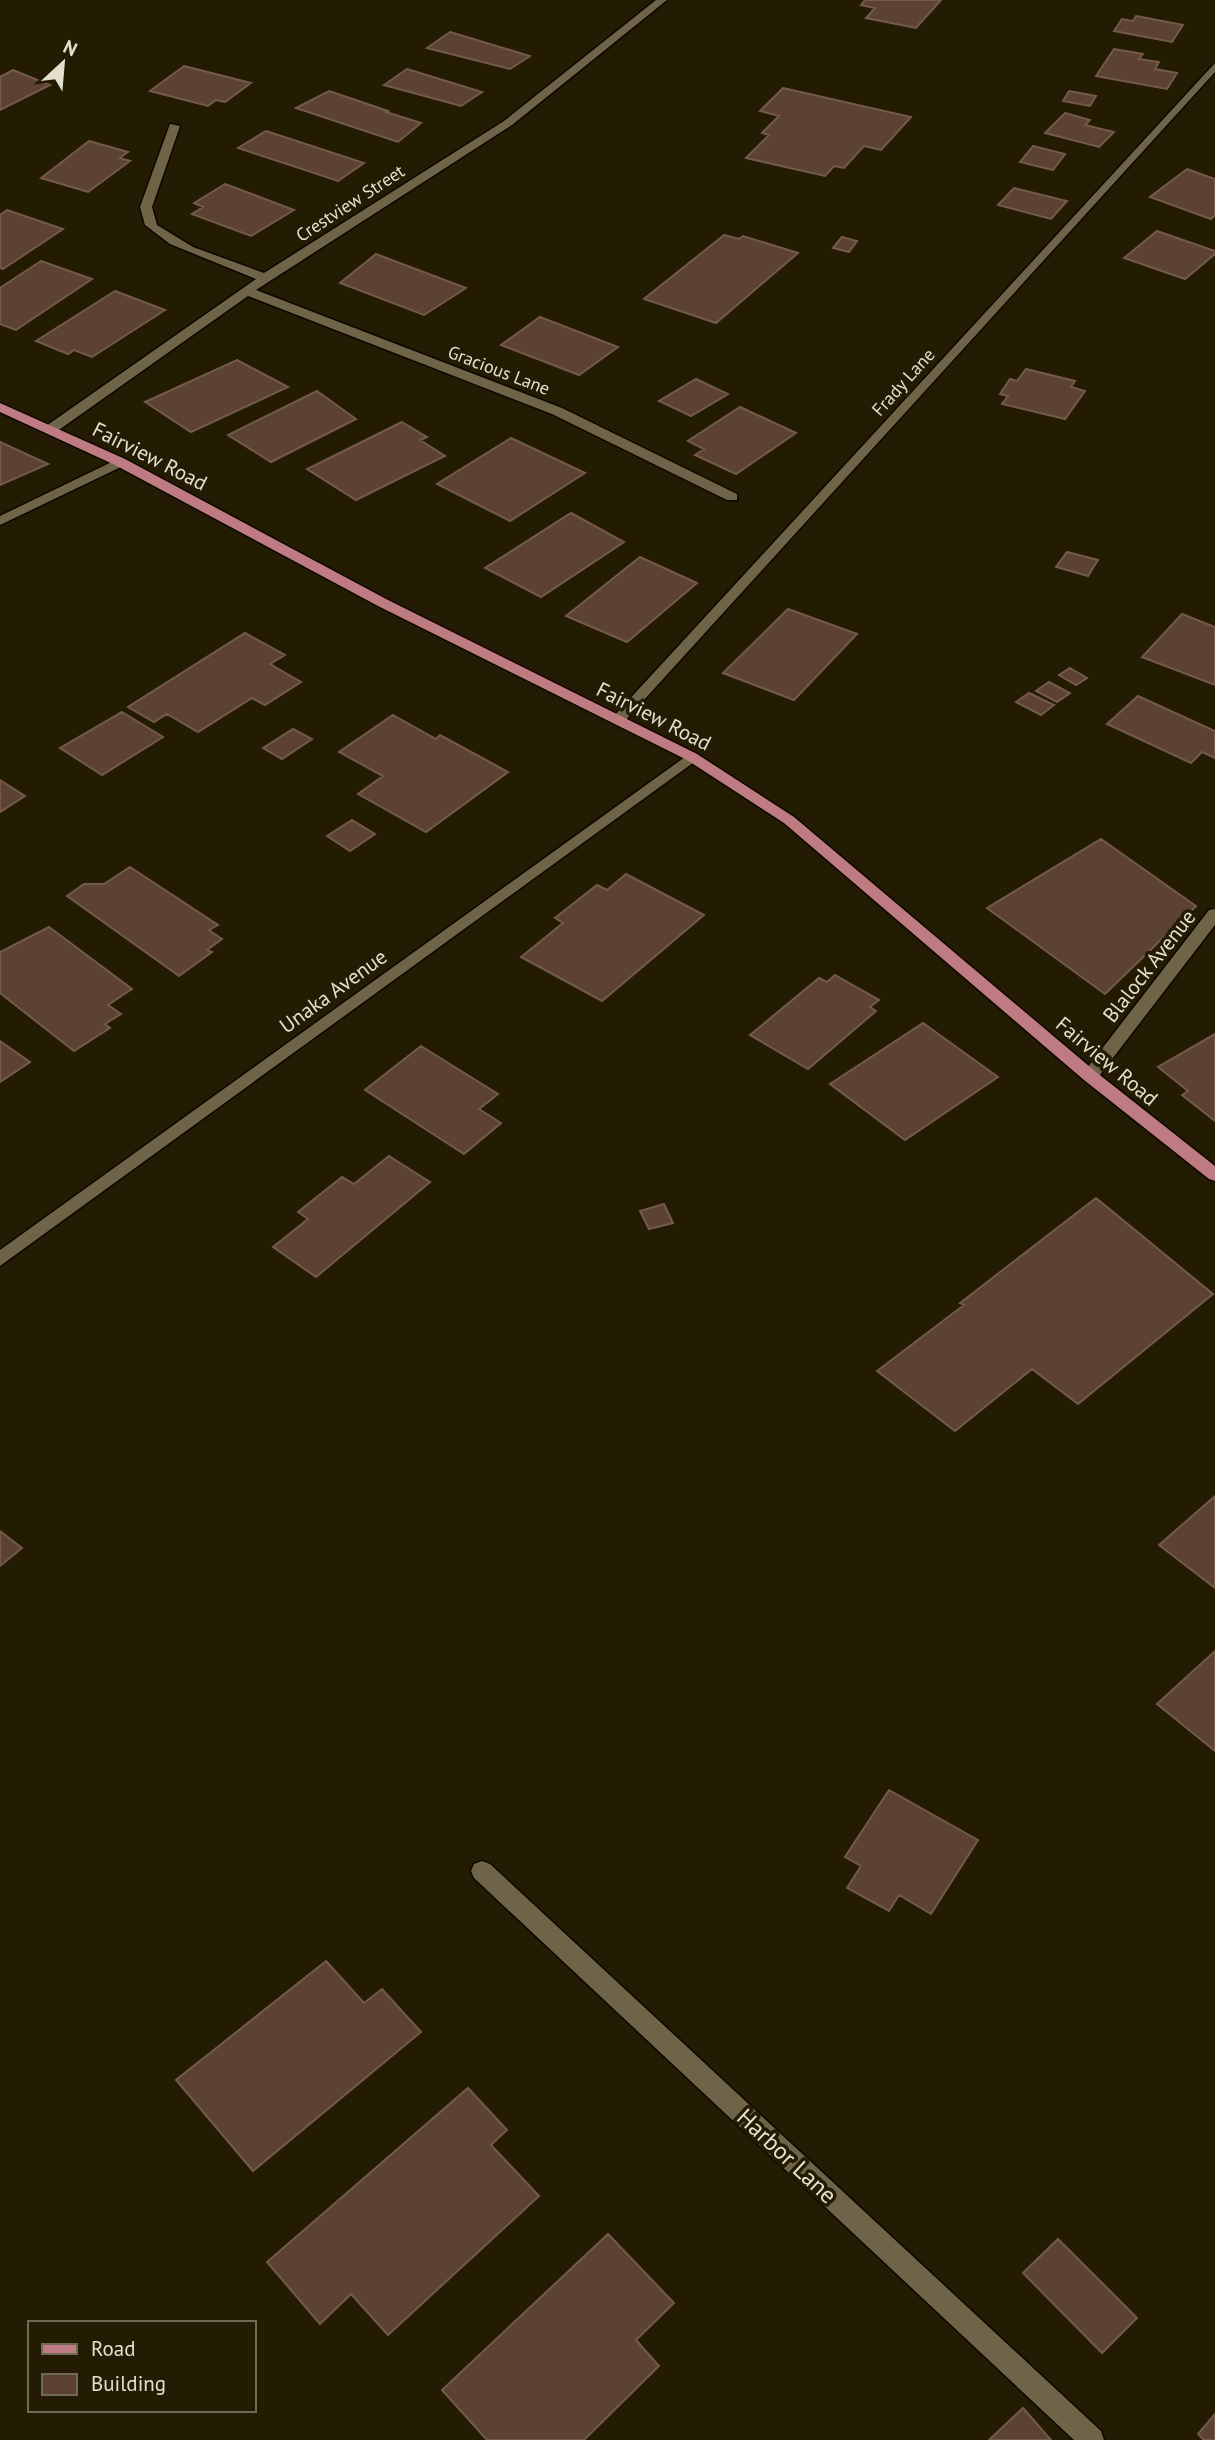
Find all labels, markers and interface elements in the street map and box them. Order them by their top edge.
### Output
north arrow [28,28,98,98]
text: N [60,34,81,61]
street label: Crestview Street [291,159,409,247]
street label: Gracious Lane [445,340,553,400]
street label: Frady Lane [867,343,939,421]
street label: Fairview Road [88,416,212,496]
street label: Fairview Road [592,676,716,756]
street label: Blalock Avenue [1097,904,1201,1028]
street label: Unaka Avenue [274,943,392,1039]
street label: Fairview Road [1050,1010,1164,1112]
street label: Harbor Lane [730,2102,844,2210]
legend [28,2321,256,2412]
text: Road [91,2335,135,2362]
text: Building [91,2370,166,2397]

